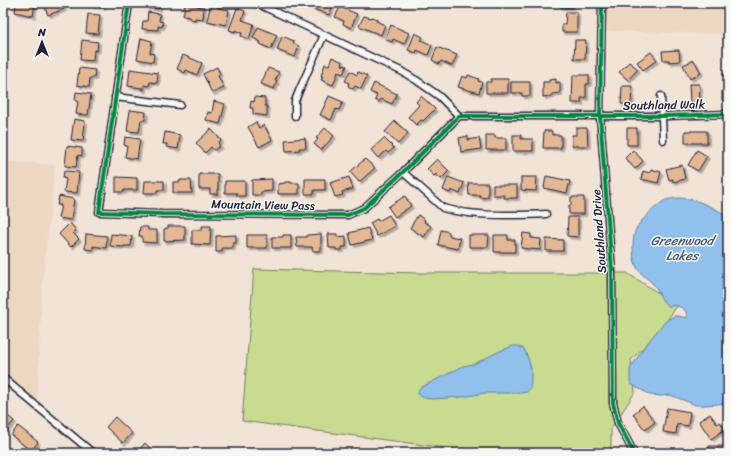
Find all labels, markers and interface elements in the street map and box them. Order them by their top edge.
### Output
north arrow [22,22,62,62]
text: N [37,23,46,42]
street label: Southland Walk [623,93,706,117]
street label: Southland Drive [585,188,613,274]
street label: Mountain View Pass [211,193,315,217]
water label: Greenwood Lakes [651,229,717,267]

